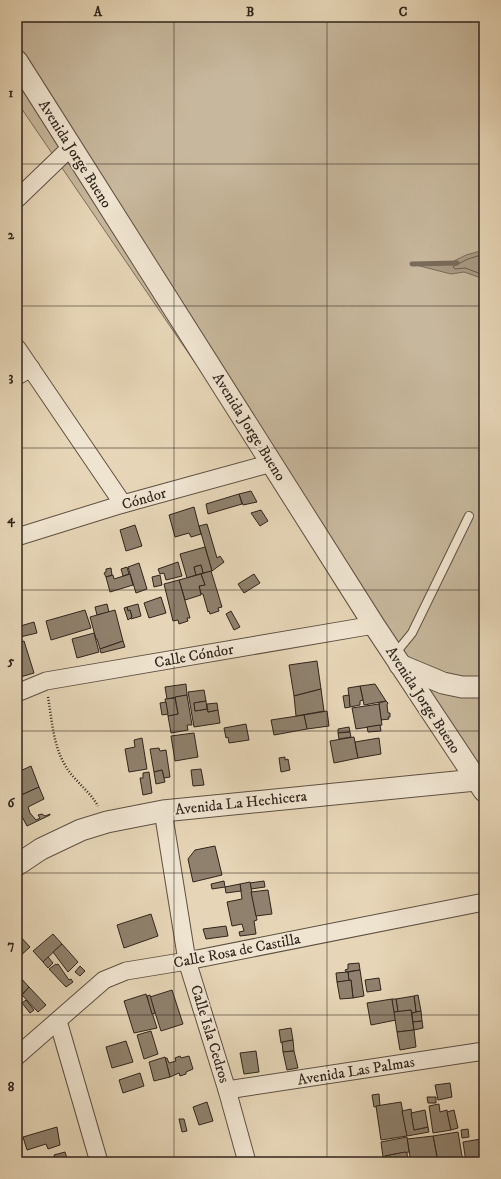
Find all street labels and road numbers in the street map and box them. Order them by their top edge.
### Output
street label: Avenida Jorge Bueno [34,96,116,212]
street label: Avenida Jorge Bueno [208,369,290,485]
street label: Cóndor [120,483,169,514]
street label: Calle Cóndor [153,640,236,672]
street label: Avenida Jorge Bueno [381,643,465,757]
street label: Avenida La Hechicera [174,787,309,819]
street label: Calle Rosa de Castilla [172,929,303,973]
street label: Calle Isla Cedros [186,983,234,1085]
street label: Avenida Las Palmas [296,1052,416,1090]

